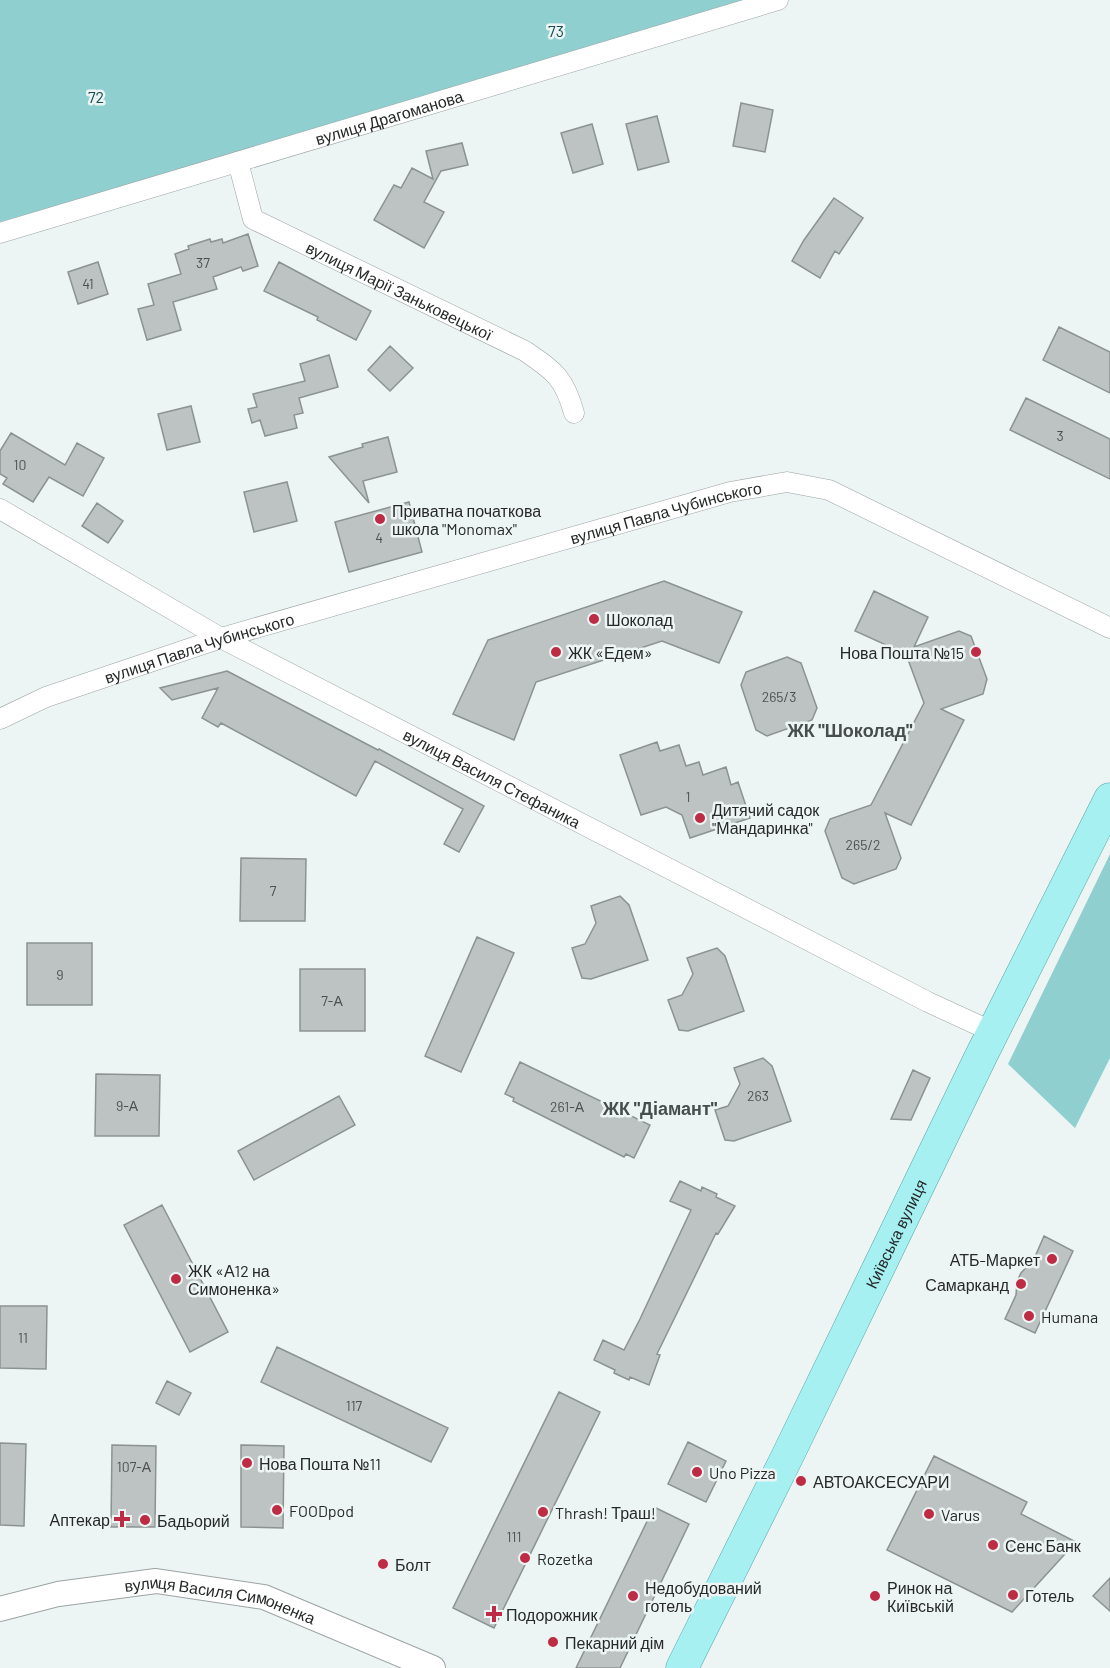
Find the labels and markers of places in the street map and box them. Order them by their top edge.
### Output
place label: Приватна початкова школа "Monomax" [392,501,541,538]
marker: Приватна початкова школа "Monomax" [373,512,387,526]
place label: Шоколад [606,610,674,629]
marker: Шоколад [587,612,601,626]
place label: ЖК «Едем» [568,643,652,662]
place label: Нова Пошта №15 [840,643,964,662]
marker: ЖК «Едем» [549,645,563,659]
marker: Нова Пошта №15 [969,645,983,659]
place label: Дитячий садок "Мандаринка" [712,800,820,837]
marker: Дитячий садок "Мандаринка" [693,811,707,825]
place label: АТБ-Маркет [950,1250,1041,1269]
marker: АТБ-Маркет [1045,1252,1059,1266]
place label: ЖК «А12 на Симоненка» [188,1261,280,1298]
marker: ЖК «А12 на Симоненка» [169,1272,183,1286]
place label: Самарканд [925,1275,1010,1294]
marker: Самарканд [1014,1277,1028,1291]
place label: Humana [1041,1307,1098,1326]
marker: Humana [1022,1309,1036,1323]
place label: Нова Пошта №11 [259,1454,381,1473]
marker: Нова Пошта №11 [240,1456,254,1470]
place label: Uno Pizza [709,1463,776,1482]
marker: Uno Pizza [690,1465,704,1479]
place label: АВТОАКСЕСУАРИ [813,1472,949,1491]
marker: АВТОАКСЕСУАРИ [794,1474,808,1488]
place label: FOODpod [289,1501,354,1520]
marker: FOODpod [270,1503,284,1517]
place label: Thrash! Траш! [555,1503,656,1522]
marker: Thrash! Траш! [536,1505,550,1519]
place label: Varus [941,1505,980,1524]
marker: Varus [922,1507,936,1521]
place label: Аптекар [49,1510,110,1529]
place label: Бадьорий [157,1511,230,1530]
marker: Аптекар [115,1512,129,1526]
marker: Бадьорий [138,1513,152,1527]
place label: Сенс Банк [1005,1536,1082,1555]
marker: Сенс Банк [986,1538,1000,1552]
place label: Rozetka [537,1549,593,1568]
marker: Rozetka [518,1551,532,1565]
place label: Болт [395,1555,431,1574]
marker: Болт [376,1557,390,1571]
place label: Недобудований готель [645,1578,762,1615]
place label: Ринок на Київській [887,1578,954,1615]
place label: Готель [1025,1586,1074,1605]
marker: Готель [1006,1588,1020,1602]
marker: Недобудований готель [626,1589,640,1603]
marker: Ринок на Київській [868,1589,882,1603]
place label: Подорожник [506,1605,598,1624]
marker: Подорожник [487,1607,501,1621]
place label: Пекарний дім [565,1633,664,1652]
marker: Пекарний дім [546,1635,560,1649]

